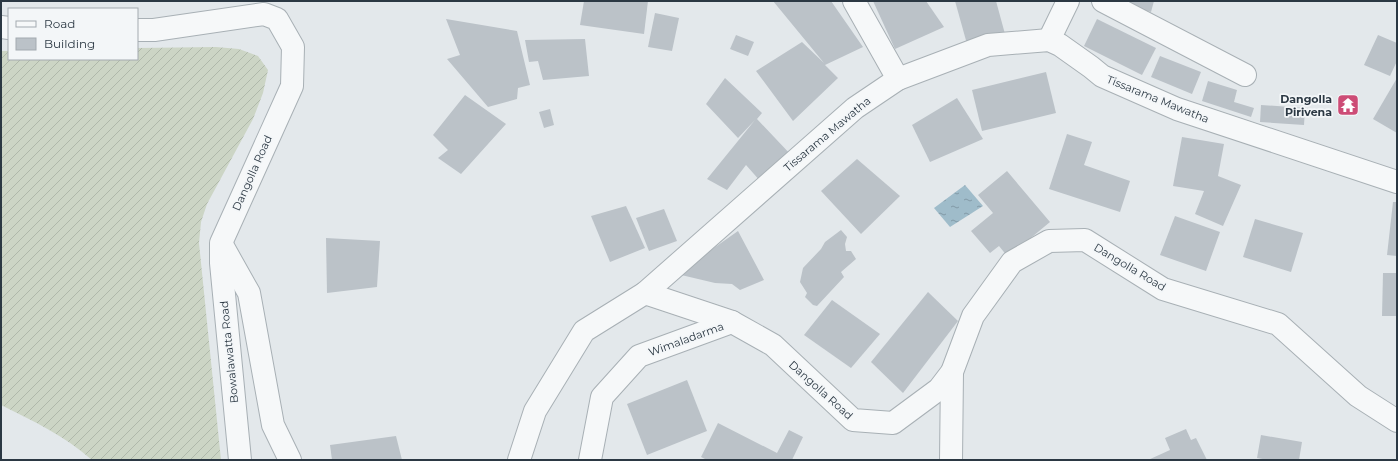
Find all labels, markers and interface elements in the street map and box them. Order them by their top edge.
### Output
legend [8,8,138,60]
text: Road [44,16,75,31]
text: Building [44,36,95,51]
street label: Tissarama Mawatha [1105,72,1211,126]
place label: Dangolla Pirivena [1280,92,1332,119]
temple icon: Dangolla Pirivena [1335,92,1361,118]
street label: Tissarama Mawatha [781,94,873,174]
street label: Dangolla Road [229,133,275,213]
street label: Dangolla Road [1091,240,1169,294]
street label: Bowalawatta Road [217,300,241,404]
street label: Wimaladarma [646,319,726,359]
street label: Dangolla Road [786,358,856,422]

